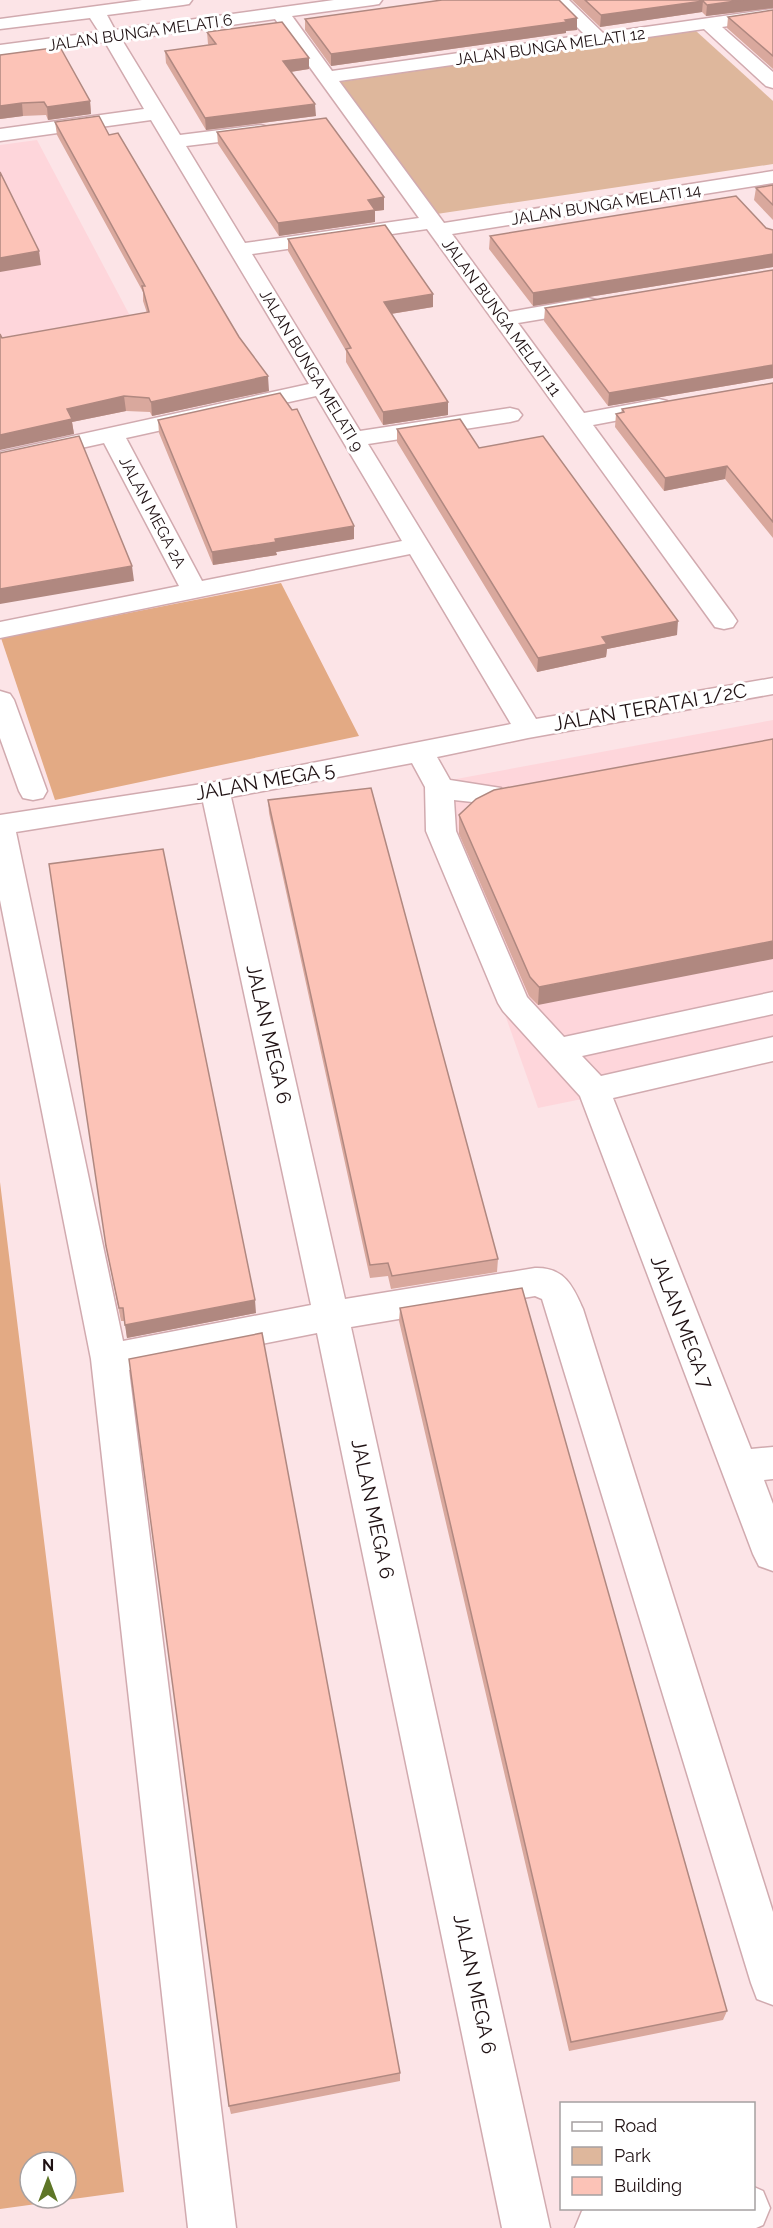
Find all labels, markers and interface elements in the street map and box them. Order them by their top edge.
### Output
street label: JALAN BUNGA MELATI 6 [47,10,234,55]
street label: JALAN BUNGA MELATI 12 [454,24,646,69]
street label: JALAN BUNGA MELATI 14 [510,180,703,229]
street label: JALAN BUNGA MELATI 11 [438,235,565,400]
street label: JALAN BUNGA MELATI 9 [256,286,368,455]
street label: JALAN MEGA 2A [115,453,190,571]
street label: JALAN TERATAI 1/2C [551,678,749,736]
street label: JALAN MEGA 5 [193,757,337,805]
street label: JALAN MEGA 6 [241,962,297,1106]
street label: JALAN MEGA 7 [646,1252,719,1392]
street label: JALAN MEGA 6 [346,1437,400,1581]
street label: JALAN MEGA 6 [448,1912,502,2056]
legend [560,2102,755,2210]
text: Road [614,2115,657,2136]
text: Park [614,2145,651,2166]
north arrow [18,2150,78,2210]
text: N [42,2156,54,2175]
text: Building [614,2175,682,2196]

